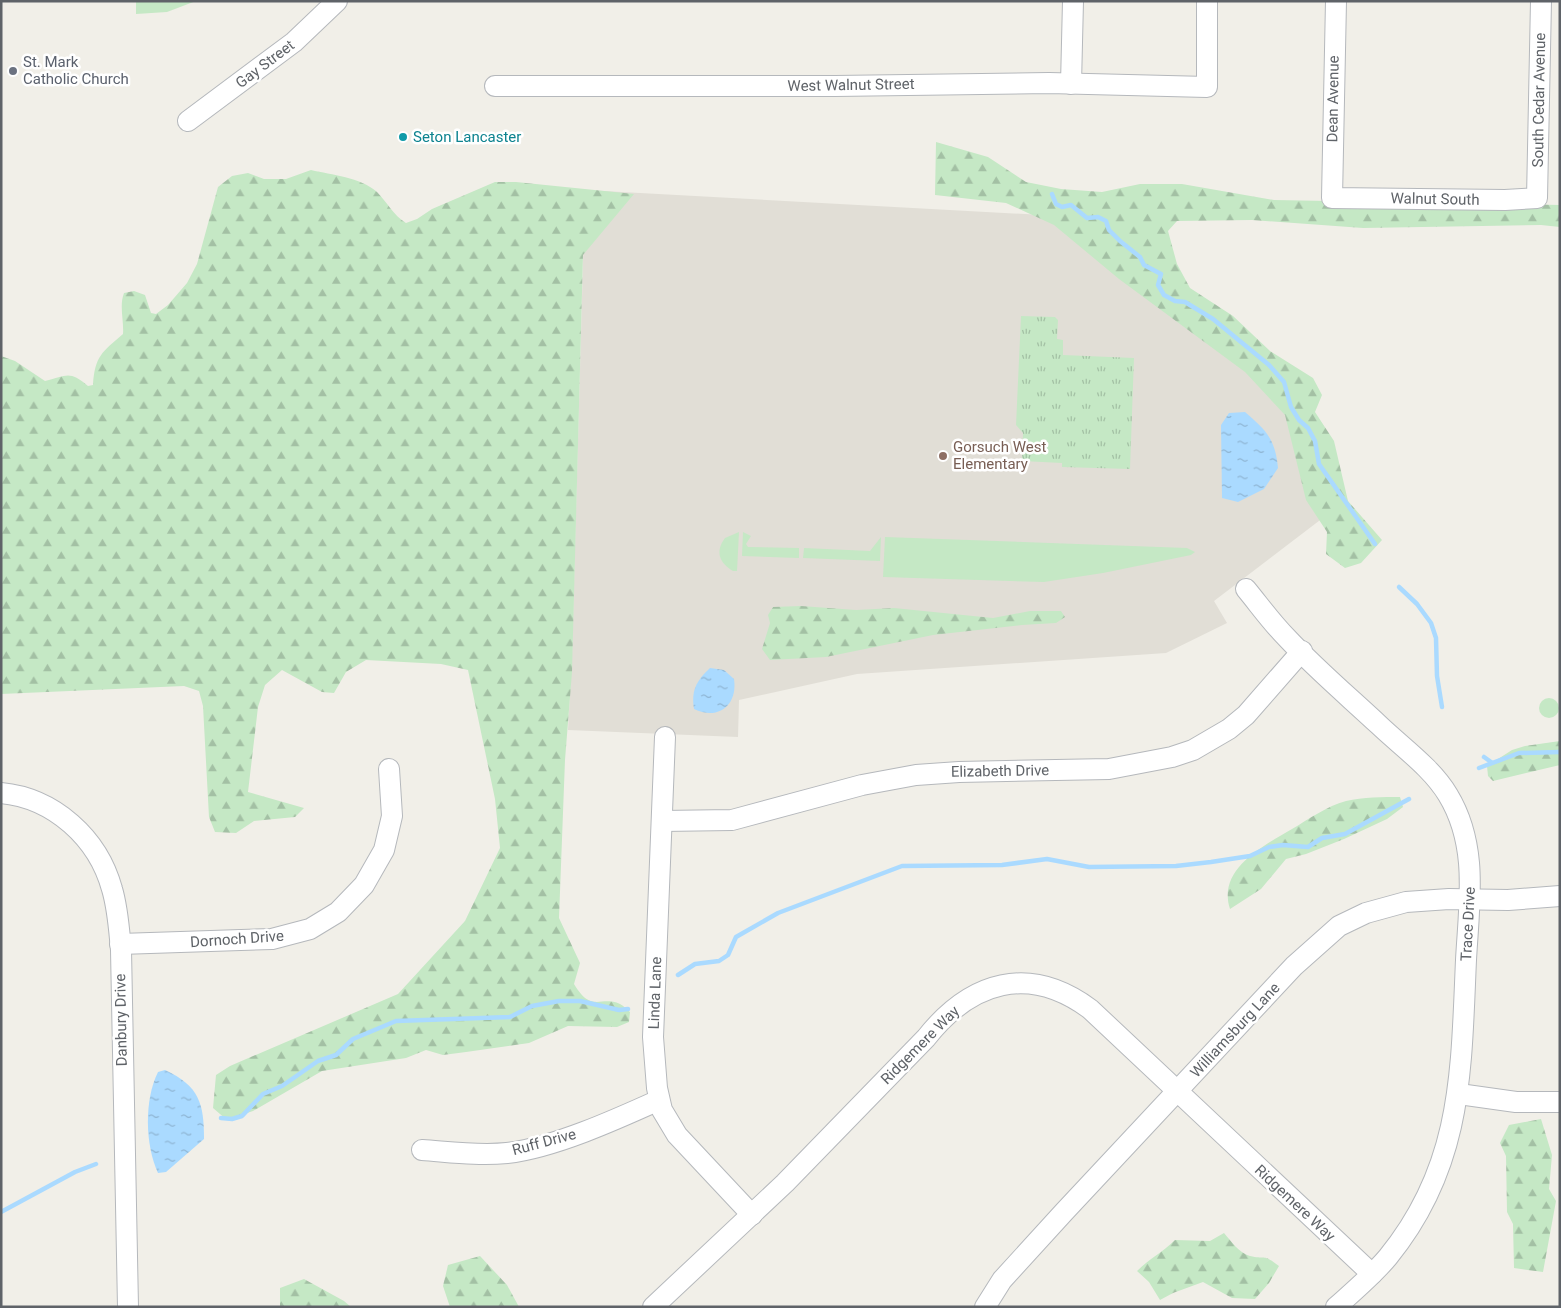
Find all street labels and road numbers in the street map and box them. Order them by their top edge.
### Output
street label: South Cedar Avenue [1529,32,1549,168]
street label: Gay Street [232,36,298,92]
street label: Dean Avenue [1323,55,1343,143]
street label: West Walnut Street [787,75,915,95]
street label: Walnut South [1390,189,1480,209]
street label: Elizabeth Drive [951,761,1049,781]
street label: Trace Drive [1457,886,1479,962]
street label: Dornoch Drive [190,927,284,951]
street label: Linda Lane [645,956,665,1030]
street label: Danbury Drive [111,973,131,1067]
street label: Williamsburg Lane [1186,979,1284,1081]
street label: Ridgemere Way [877,1002,963,1088]
street label: Ruff Drive [510,1125,578,1159]
street label: Ridgemere Way [1251,1161,1339,1245]

